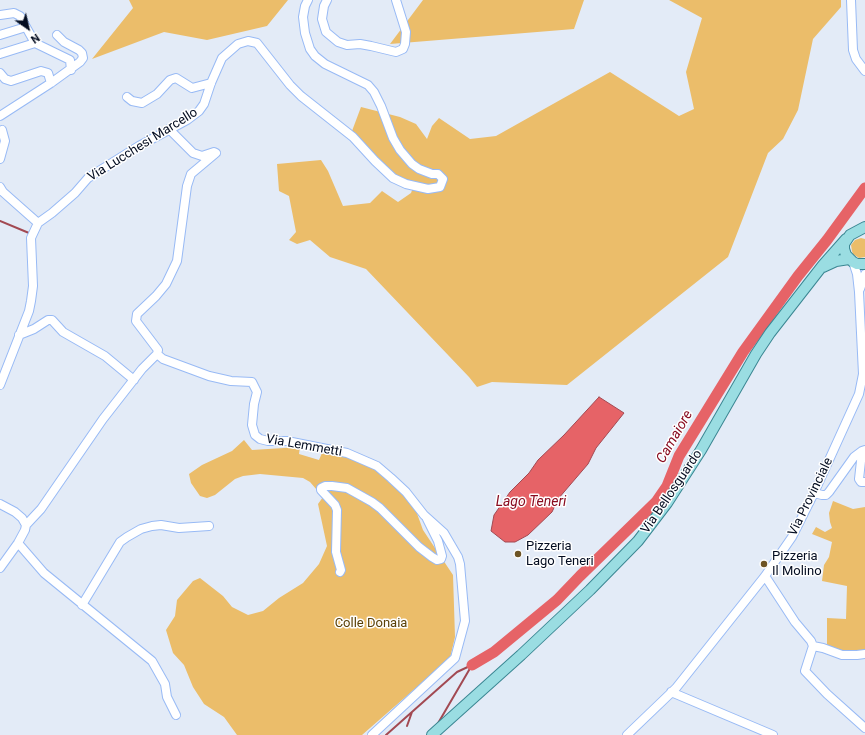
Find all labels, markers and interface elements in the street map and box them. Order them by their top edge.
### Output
north arrow [8,8,48,48]
text: N [28,31,42,46]
street label: Via Lucchesi Marcello [85,105,201,185]
water label: Camaiore [653,408,697,466]
street label: Via Lemmetti [265,432,343,460]
street label: Via Bellosguardo [638,447,706,537]
street label: Via Provinciale [785,455,837,539]
water label: Lago Teneri [496,494,566,510]
place label: Pizzeria Lago Teneri [526,539,594,570]
marker: Pizzeria Lago Teneri [513,549,523,559]
place label: Pizzeria Il Molino [772,549,822,580]
marker: Pizzeria Il Molino [759,559,769,569]
park label: Colle Donaia [335,616,407,632]

